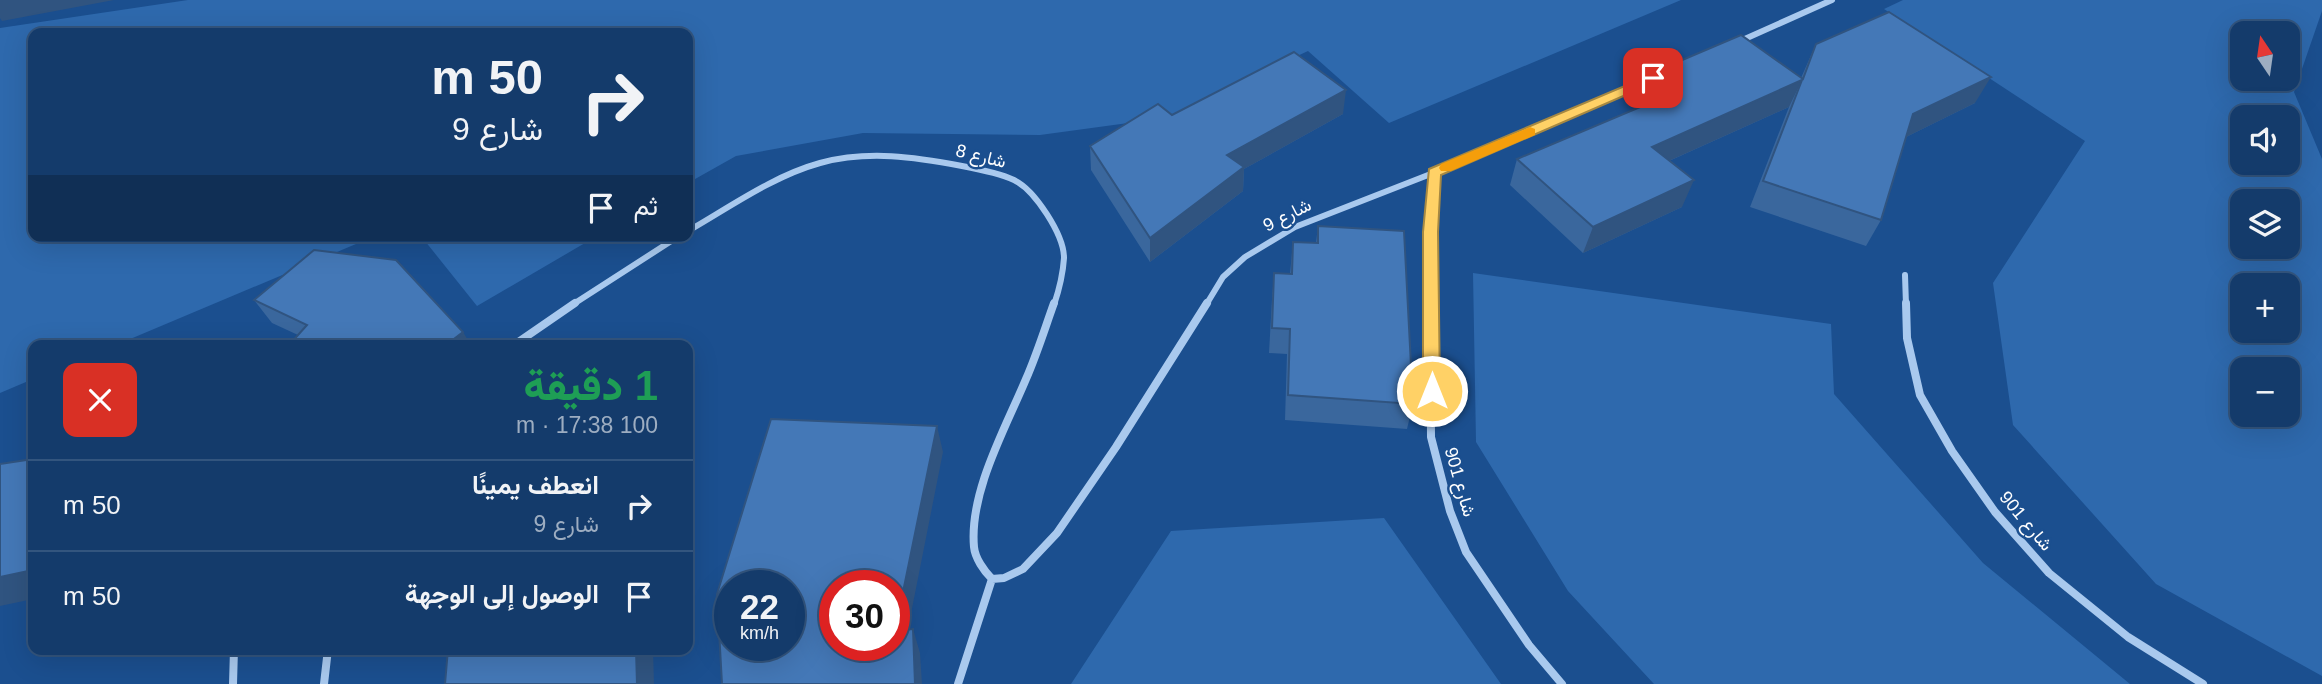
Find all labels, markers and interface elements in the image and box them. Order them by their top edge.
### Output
north arrow [2230,21,2300,91]
map controls [2230,21,2300,427]
pin [1623,48,1683,108]
text: 50 m [431,50,543,104]
icon: right [567,56,658,147]
icon: arrive [1634,59,1672,97]
button: sound [2230,105,2300,175]
text: شارع 9 [452,111,543,147]
street label: شارع 8 [953,140,1008,174]
icon: arrive [582,189,620,227]
button: layers [2230,189,2300,259]
text: ثم [634,191,658,221]
street label: شارع 9 [1260,194,1315,237]
button: + [2230,273,2300,343]
position arrow [1395,354,1469,428]
button: − [2230,357,2300,427]
text: 1 دقيقة [524,362,658,409]
button: close [63,363,137,437]
text: 100 m · 17:38 [516,412,658,438]
street label: شارع 901 [1439,445,1479,520]
text: انعطف يمينًا [472,470,599,500]
icon: right [620,487,658,525]
street label: شارع 901 [1994,487,2057,556]
text: 50 m [63,490,121,520]
text: شارع 9 [534,511,599,537]
speed limit sign: 30 [819,570,910,661]
icon: arrive [620,578,658,616]
text: الوصول إلى الوجهة [405,579,599,609]
text: 50 m [63,581,121,611]
text: 22 [740,587,779,626]
text: km/h [740,623,779,643]

